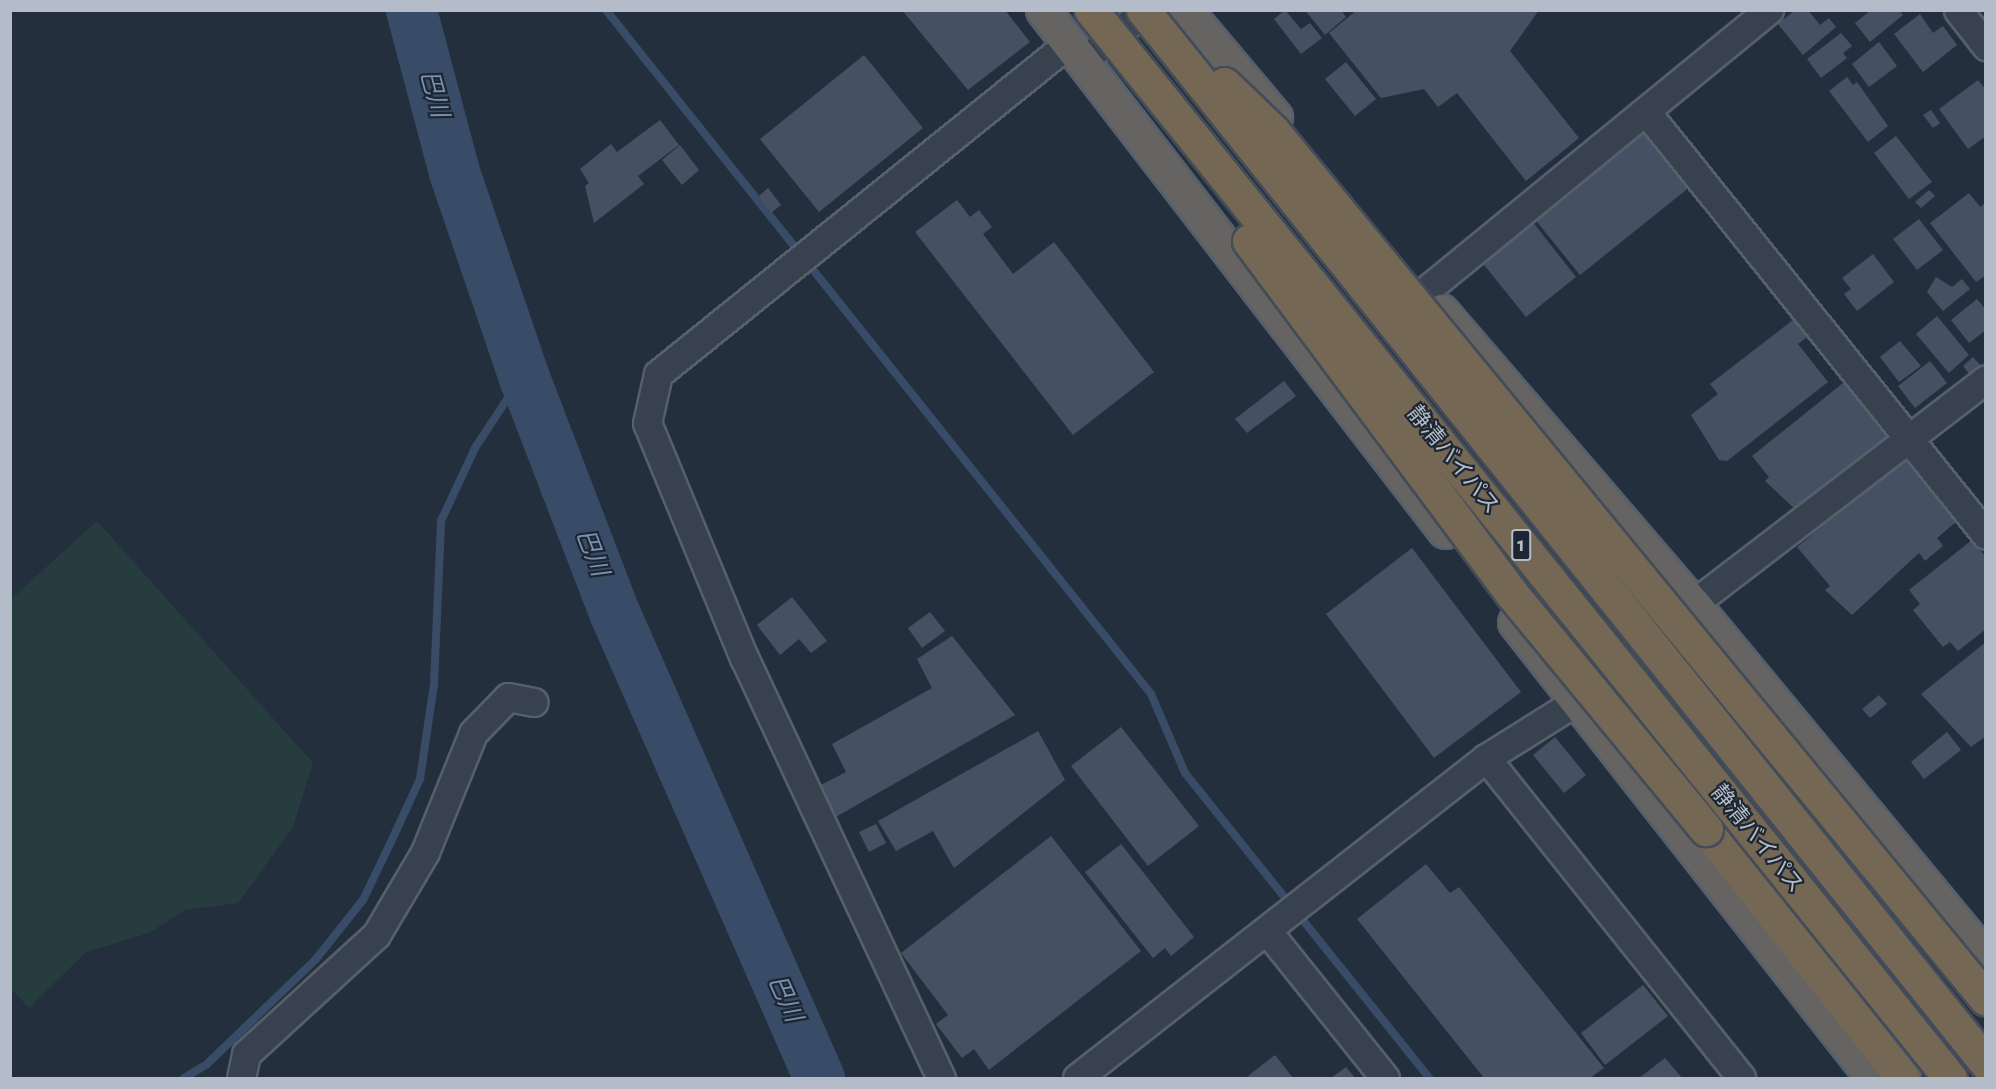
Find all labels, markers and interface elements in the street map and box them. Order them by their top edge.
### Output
water label: 巴川 [413,67,453,121]
street label: 静清バイパス [1401,400,1505,520]
water label: 巴川 [569,525,613,581]
road number: 1 [1510,527,1532,563]
street label: 静清バイパス [1705,779,1809,899]
water label: 巴川 [761,971,807,1027]

